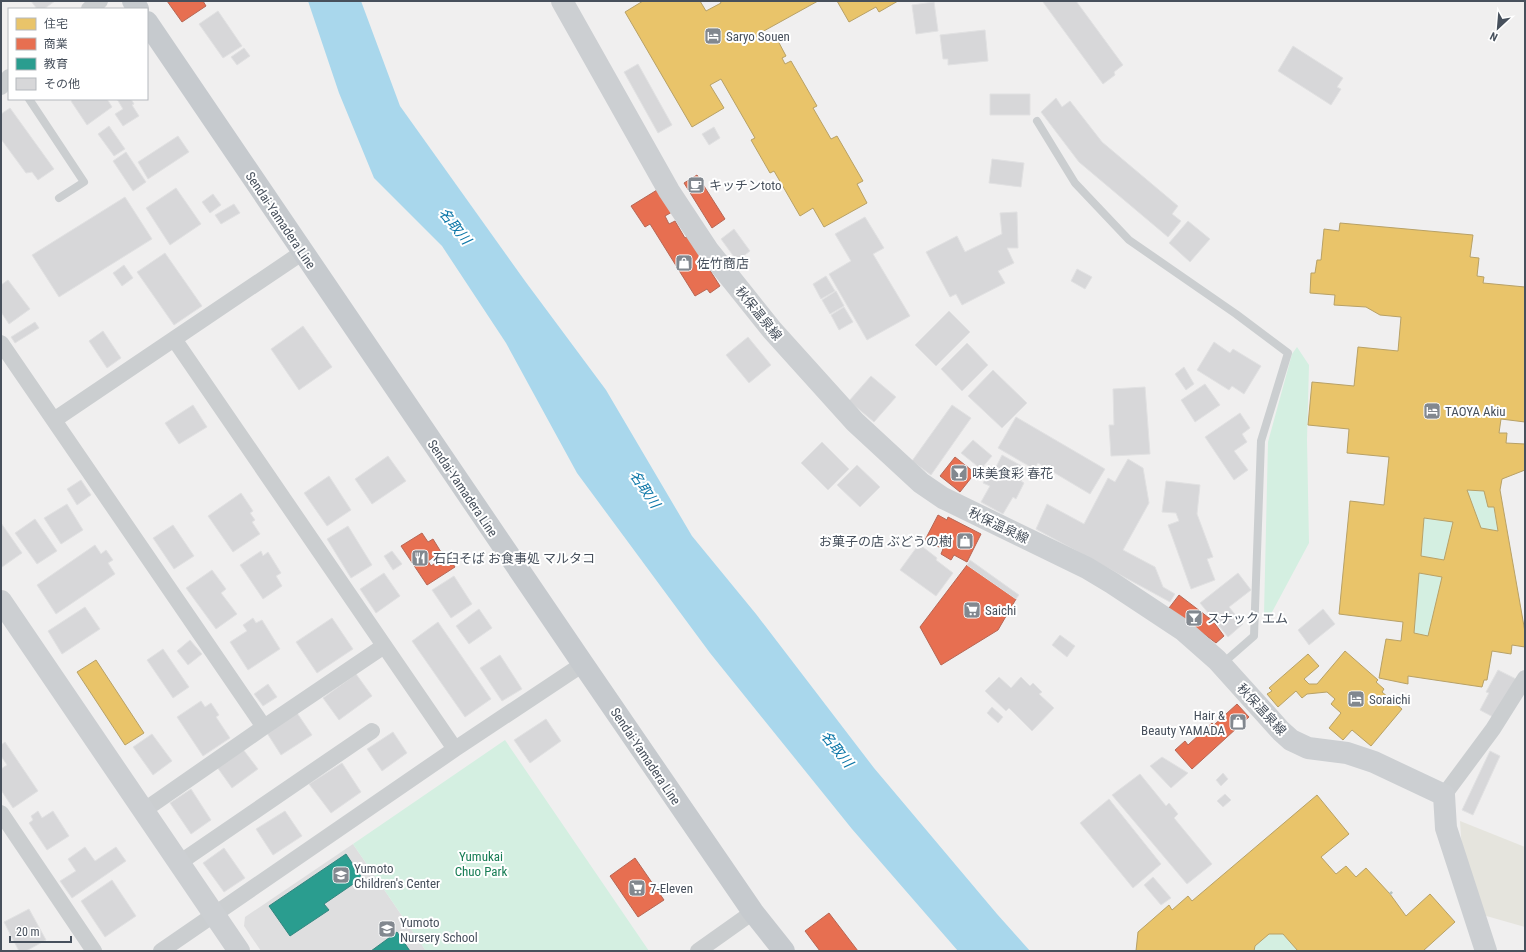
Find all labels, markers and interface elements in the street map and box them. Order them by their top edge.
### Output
legend [8,8,148,100]
north arrow [1478,8,1518,48]
text: 住宅 [44,17,68,31]
hotel icon: Saryo Souen [703,26,723,46]
place label: Saryo Souen [726,29,790,44]
text: N [1488,29,1500,44]
text: 商業 [44,37,68,51]
text: 教育 [44,57,68,71]
text: その他 [44,77,80,91]
street label: Sendai-Yamadera Line [243,169,319,272]
cafe icon: キッチンtoto [686,175,706,195]
place label: キッチンtoto [709,178,782,193]
water label: 名取川 [436,205,476,249]
shop icon: 佐竹商店 [674,253,694,273]
place label: 佐竹商店 [697,256,749,271]
street label: 秋保温泉線 [732,283,785,343]
hotel icon: TAOYA Akiu [1422,401,1442,421]
place label: TAOYA Akiu [1445,404,1506,419]
street label: Sendai-Yamadera Line [425,437,501,540]
bar icon: 味美食彩 春花 [949,463,969,483]
place label: 味美食彩 春花 [972,466,1053,481]
water label: 名取川 [627,467,664,513]
street label: 秋保温泉線 [966,504,1031,546]
shop icon: お菓子の店 ぶどうの樹 [955,531,975,551]
place label: お菓子の店 ぶどうの樹 [819,534,952,549]
restaurant icon: 石臼そば お食事処 マルタコ [410,548,430,568]
place label: 石臼そば お食事処 マルタコ [433,551,595,566]
supermarket icon: Saichi [962,600,982,620]
place label: Saichi [985,603,1016,618]
bar icon: スナック エム [1184,608,1204,628]
place label: スナック エム [1207,611,1288,626]
street label: 秋保温泉線 [1234,680,1289,738]
hotel icon: Soraichi [1346,689,1366,709]
place label: Soraichi [1369,692,1410,707]
street label: Sendai-Yamadera Line [608,705,684,808]
place label: Hair & Beauty YAMADA [1141,708,1225,738]
shop icon: Hair & Beauty YAMADA [1228,712,1248,732]
water label: 名取川 [818,728,858,772]
park label: Yumukai Chuo Park [455,849,507,879]
place label: Yumoto Children's Center [354,861,440,891]
school or university icon: Yumoto Children's Center [331,865,351,885]
supermarket icon: 7-Eleven [627,878,647,898]
place label: 7-Eleven [650,881,693,896]
place label: Yumoto Nursery School [400,915,478,945]
scale bar [10,918,71,944]
school or university icon: Yumoto Nursery School [377,919,397,939]
text: 20 m [16,925,40,939]

